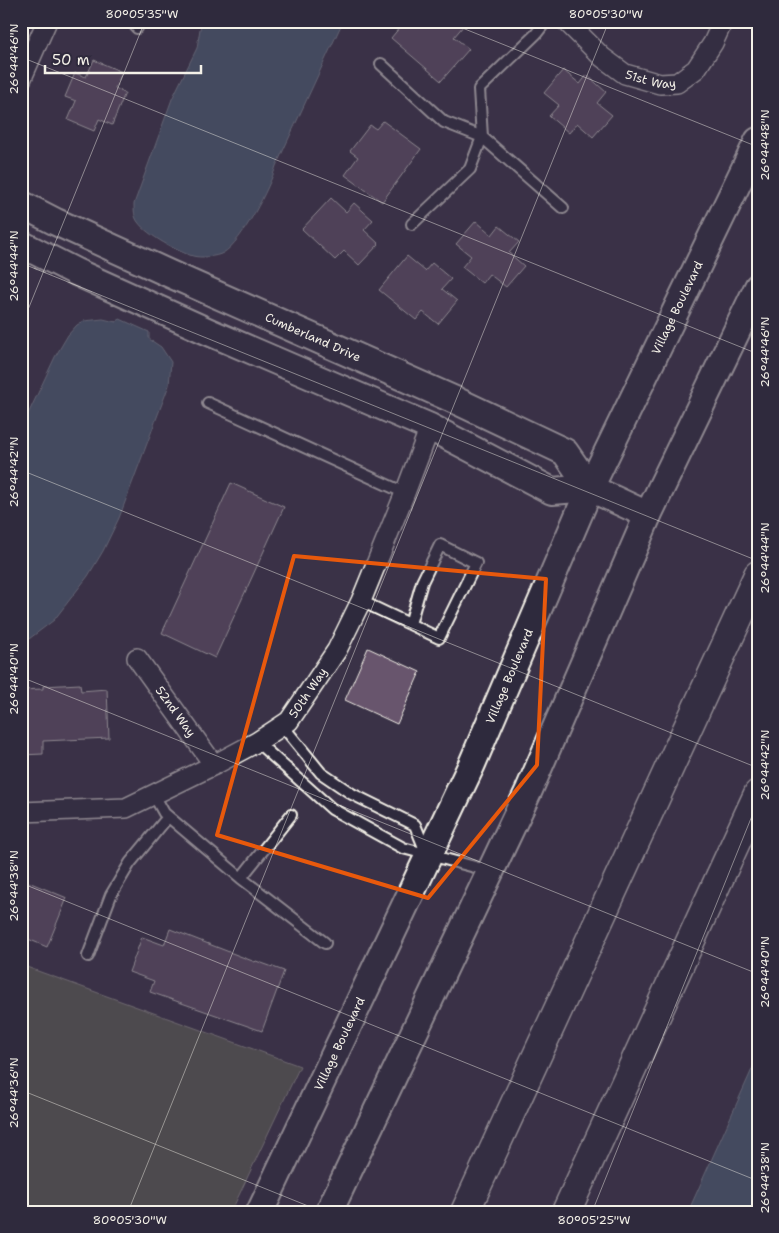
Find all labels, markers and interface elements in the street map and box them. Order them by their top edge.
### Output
text: 80°05'35"W [106,6,178,22]
text: 80°05'30"W [569,6,643,22]
text: 26°44'46"N [6,23,22,95]
scale bar [45,42,201,74]
text: 50 m [52,50,90,70]
street label: 51st Way [623,66,676,92]
text: 26°44'48"N [757,109,773,181]
text: 26°44'44"N [6,230,22,302]
street label: Village Boulevard [648,258,707,357]
street label: Cumberland Drive [263,309,363,365]
text: 26°44'46"N [757,316,773,388]
text: 26°44'42"N [6,437,22,508]
text: 26°44'44"N [757,522,773,594]
street label: Village Boulevard [482,626,537,726]
text: 26°44'40"N [6,643,22,715]
street label: 50th Way [285,664,331,721]
street label: 52nd Way [152,683,199,740]
text: 26°44'42"N [757,730,773,801]
text: 26°44'38"N [6,850,22,922]
text: 26°44'40"N [757,936,773,1008]
street label: Village Boulevard [311,994,369,1093]
text: 26°44'36"N [6,1057,22,1129]
text: 26°44'38"N [757,1142,773,1214]
text: 80°05'30"W [93,1212,167,1228]
text: 80°05'25"W [557,1212,631,1228]

